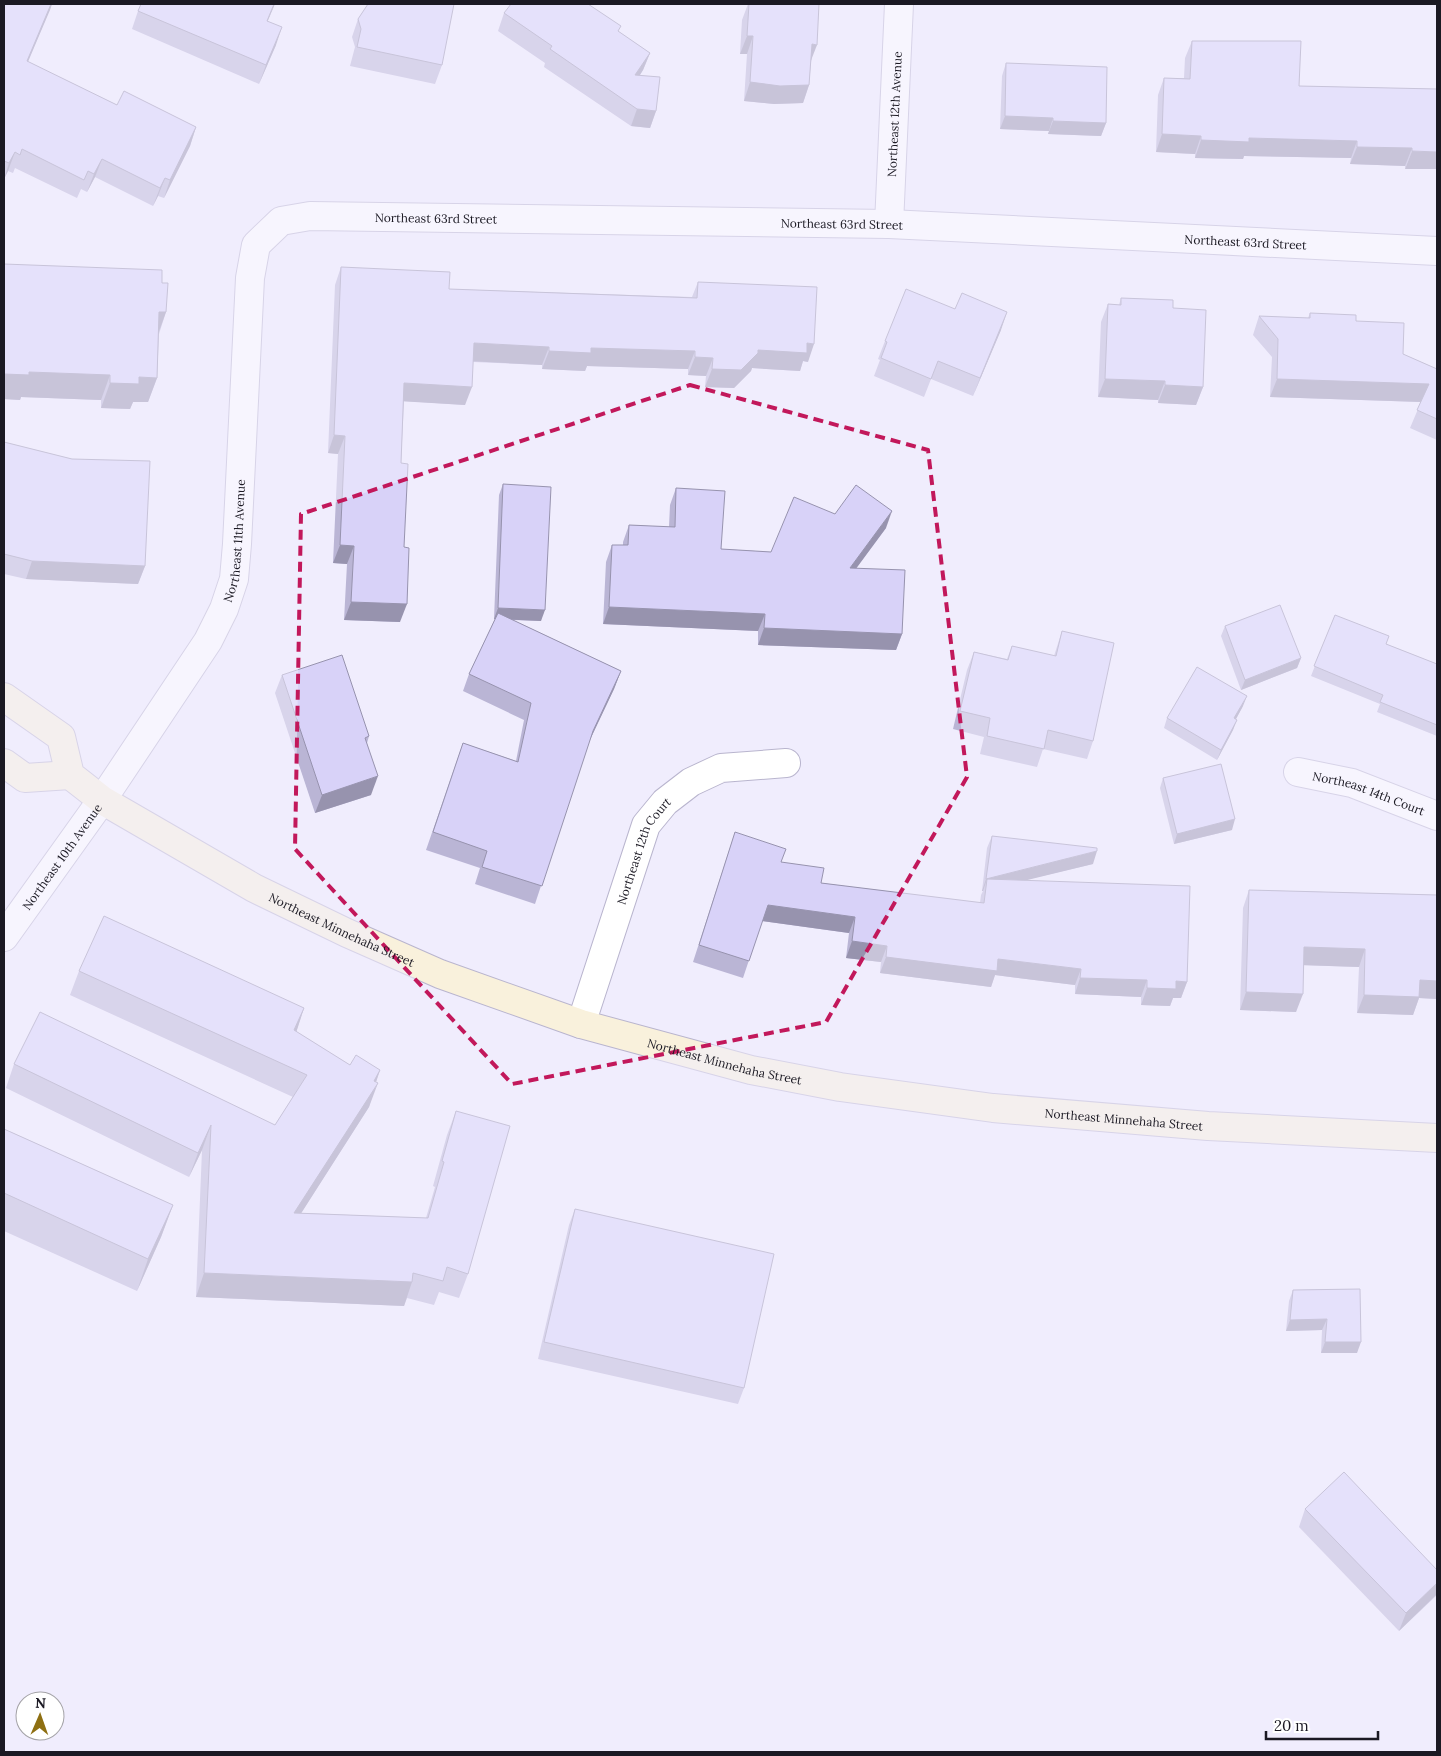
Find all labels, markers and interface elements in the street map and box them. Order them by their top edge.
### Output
street label: Northeast 12th Avenue [884,50,904,177]
street label: Northeast 63rd Street [375,209,498,226]
street label: Northeast 63rd Street [781,215,904,232]
street label: Northeast 63rd Street [1184,231,1307,252]
street label: Northeast 11th Avenue [219,478,248,604]
street label: Northeast 14th Court [1311,768,1428,818]
street label: Northeast 12th Court [613,793,674,906]
street label: Northeast 10th Avenue [19,800,105,912]
street label: Northeast Minnehaha Street [267,889,417,970]
street label: Northeast Minnehaha Street [646,1035,804,1087]
street label: Northeast Minnehaha Street [1044,1105,1204,1133]
north arrow [15,1691,65,1741]
text: N [35,1694,46,1712]
scale bar [1266,1708,1378,1740]
text: 20 m [1274,1716,1309,1735]

